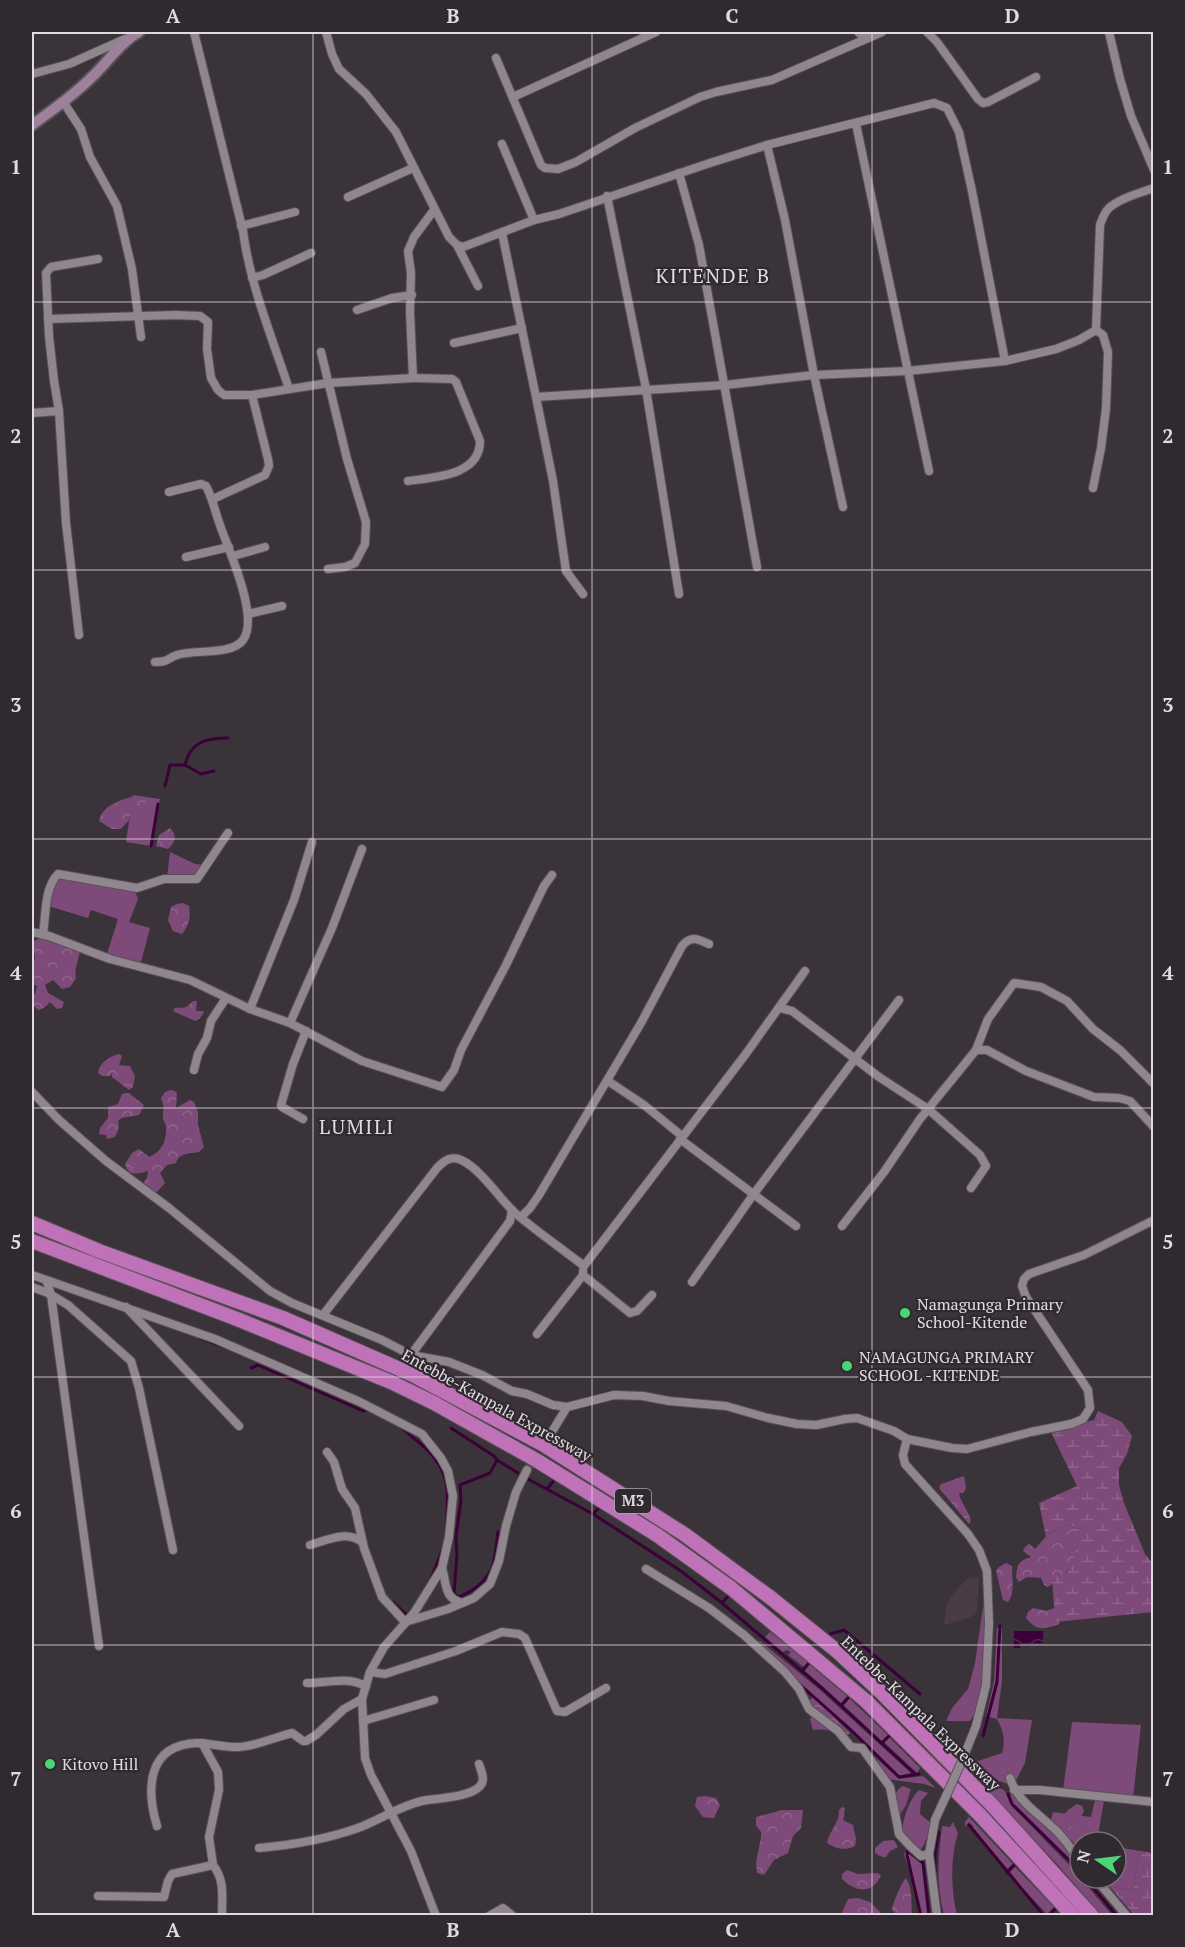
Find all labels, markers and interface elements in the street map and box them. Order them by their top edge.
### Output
text: A [166,2,181,29]
text: B [447,2,460,29]
text: C [725,2,739,29]
text: D [1005,2,1019,29]
text: 1 [10,153,22,180]
text: 1 [1162,153,1174,180]
district label: KITENDE B [655,262,771,289]
text: 2 [10,422,22,449]
text: 2 [1162,422,1174,449]
text: 3 [10,691,22,718]
text: 3 [1162,691,1174,718]
text: 4 [10,959,22,986]
text: 4 [1162,959,1174,986]
district label: LUMILI [319,1113,395,1140]
text: 5 [10,1228,22,1255]
text: 5 [1162,1228,1174,1255]
place label: Namagunga Primary School-Kitende [917,1293,1064,1333]
marker: Namagunga Primary School-Kitende [898,1306,912,1320]
street label: Entebbe-Kampala Expressway [398,1344,597,1467]
place label: NAMAGUNGA PRIMARY SCHOOL -KITENDE [859,1346,1035,1386]
marker: NAMAGUNGA PRIMARY SCHOOL -KITENDE [840,1359,854,1373]
road number: M3 [615,1489,651,1513]
text: 6 [10,1497,22,1524]
text: 6 [1162,1497,1174,1524]
street label: Entebbe-Kampala Expressway [836,1631,1006,1796]
place label: Kitovo Hill [62,1753,138,1775]
marker: Kitovo Hill [43,1757,57,1771]
text: 7 [10,1765,22,1792]
text: 7 [1162,1765,1174,1792]
north arrow [1068,1830,1128,1890]
text: N [1071,1848,1096,1865]
text: A [166,1916,181,1943]
text: B [447,1916,460,1943]
text: C [725,1916,739,1943]
text: D [1005,1916,1019,1943]

